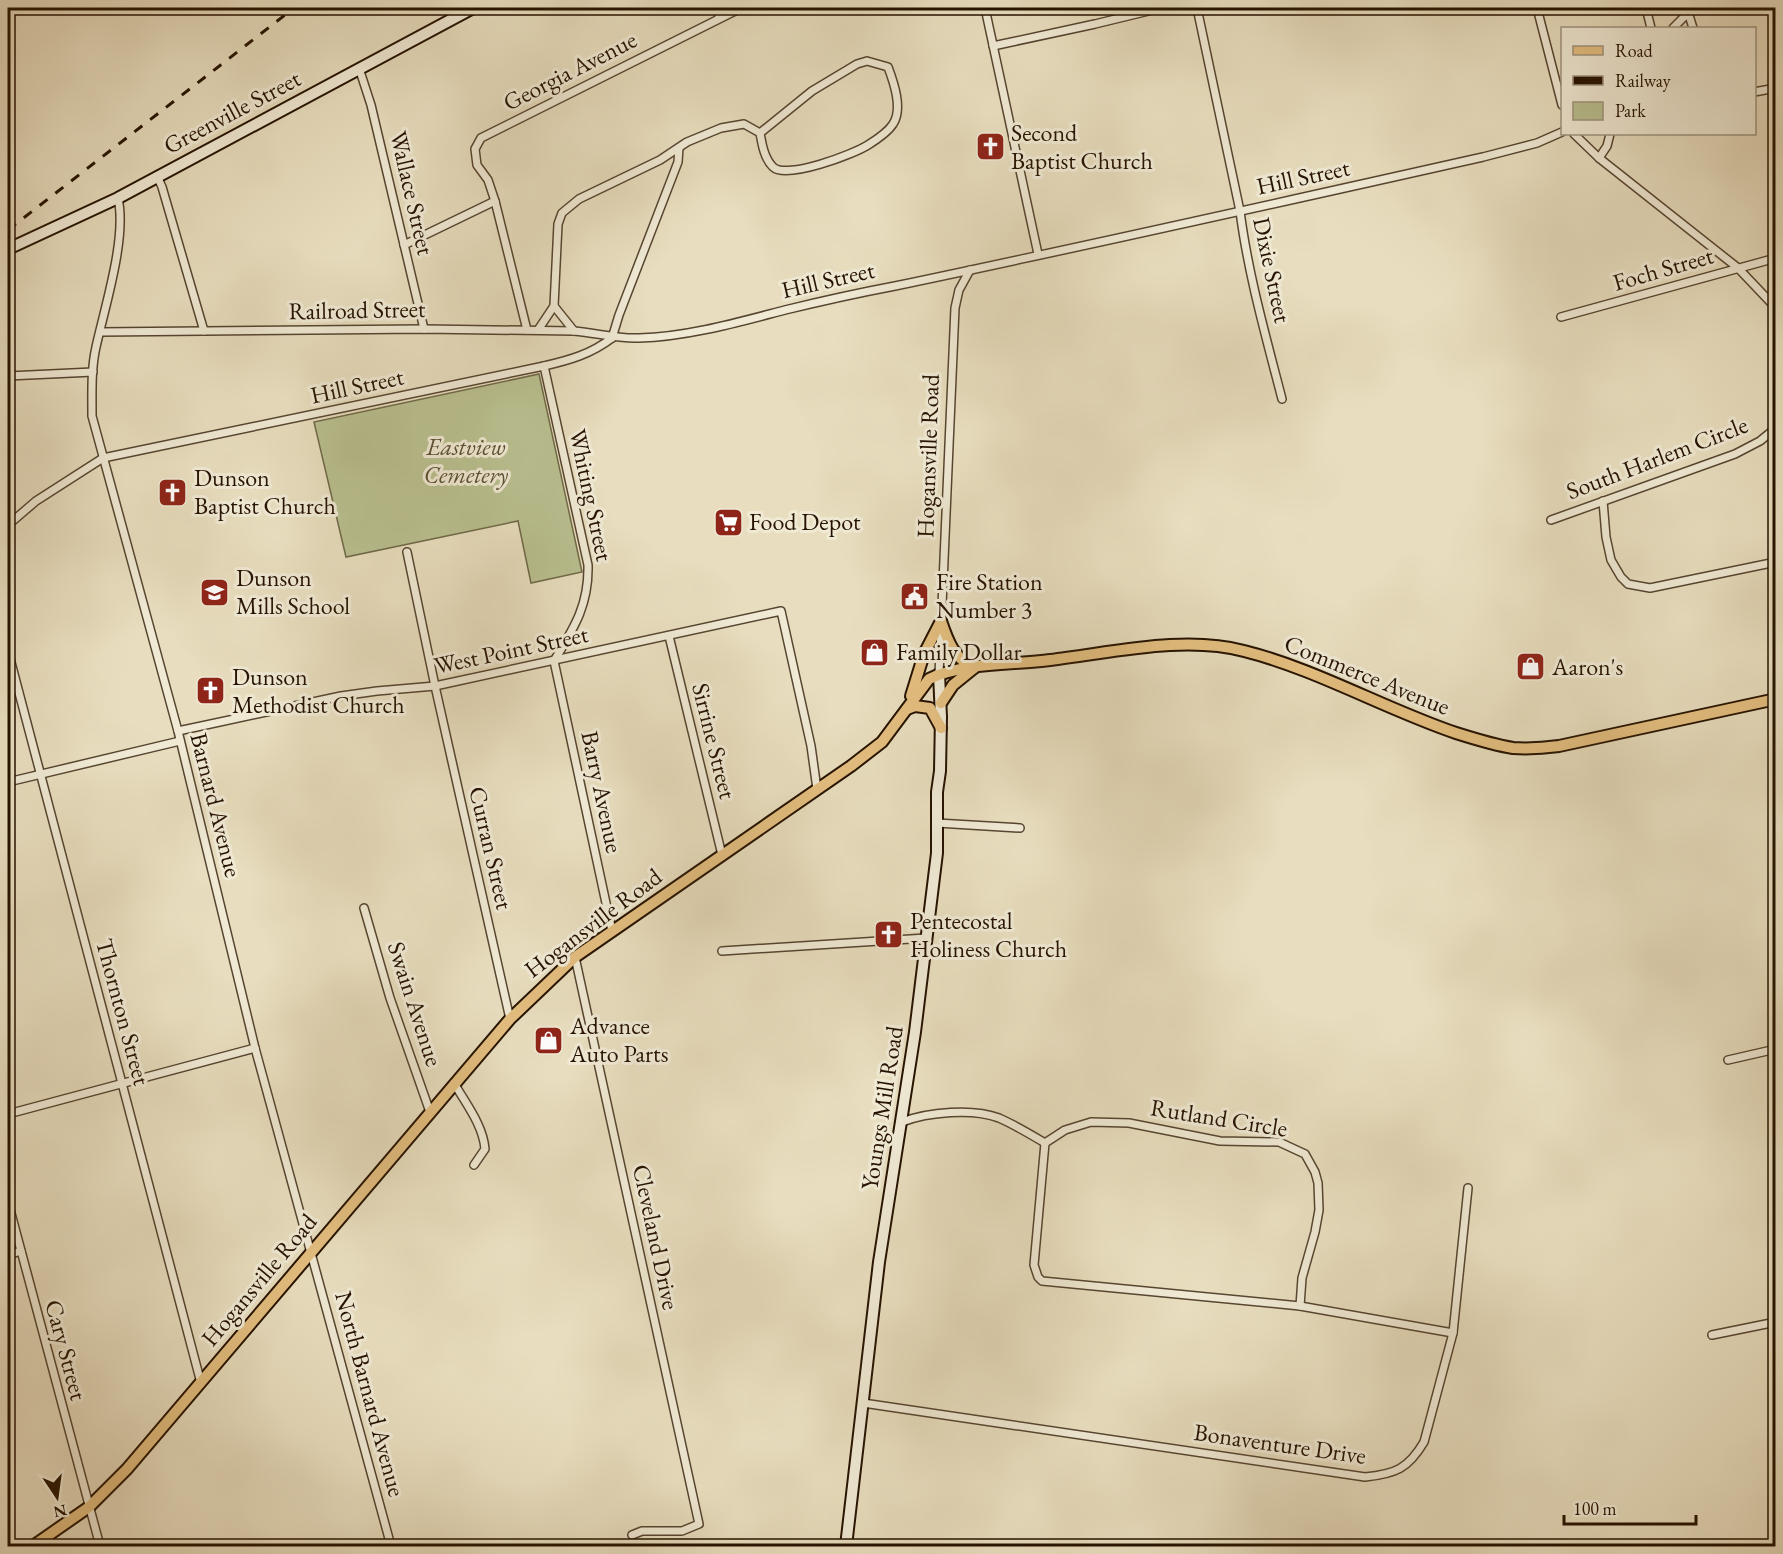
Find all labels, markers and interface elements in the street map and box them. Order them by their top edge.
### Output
street label: Georgia Avenue [498,24,642,118]
legend [1561,27,1756,135]
text: Road [1615,39,1654,62]
street label: Greenville Street [158,62,306,161]
text: Railway [1615,69,1671,92]
text: Park [1615,99,1646,122]
place label: Second Baptist Church [1011,117,1153,176]
street label: Wallace Street [383,128,442,258]
church icon: Second Baptist Church [974,131,1006,163]
street label: Hill Street [1254,151,1353,201]
street label: Dixie Street [1246,214,1299,326]
street label: Foch Street [1609,239,1717,298]
street label: Hill Street [778,254,878,305]
street label: Railroad Street [288,293,426,326]
street label: Hill Street [308,360,407,410]
street label: Hogansville Road [909,373,946,539]
street label: South Harlem Circle [1562,409,1752,506]
street label: Whiting Street [562,426,621,564]
park label: Eastview Cemetery [424,431,509,490]
place label: Dunson Baptist Church [194,462,336,521]
church icon: Dunson Baptist Church [157,476,189,508]
supermarket icon: Food Depot [712,506,744,538]
place label: Food Depot [749,506,861,537]
place label: Dunson Mills School [236,562,350,621]
place label: Fire Station Number 3 [936,566,1043,625]
school or university icon: Dunson Mills School [199,576,231,608]
public building icon: Fire Station Number 3 [899,580,931,612]
street label: West Point Street [431,618,591,681]
street label: Commerce Avenue [1280,627,1455,722]
shop icon: Family Dollar [859,636,891,668]
place label: Family Dollar [896,636,1022,667]
shop icon: Aaron's [1515,651,1547,683]
place label: Aaron's [1551,651,1623,682]
place label: Dunson Methodist Church [232,661,405,720]
church icon: Dunson Methodist Church [195,675,227,707]
street label: Sirrine Street [685,680,744,803]
street label: Barry Avenue [574,728,631,856]
street label: Barnard Avenue [184,729,249,880]
street label: Curran Street [462,783,521,913]
street label: Hogansville Road [518,860,668,984]
place label: Pentecostal Holiness Church [910,905,1067,964]
church icon: Pentecostal Holiness Church [873,919,905,951]
street label: Thornton Street [89,935,158,1089]
street label: Swain Avenue [381,938,450,1070]
place label: Advance Auto Parts [569,1010,668,1069]
street label: Youngs Mill Road [853,1023,910,1192]
shop icon: Advance Auto Parts [533,1024,565,1056]
street label: Rutland Circle [1148,1091,1290,1144]
street label: Cleveland Drive [626,1161,687,1312]
street label: Hogansville Road [194,1206,324,1352]
street label: North Barnard Avenue [328,1288,413,1500]
street label: Cary Street [38,1296,95,1404]
street label: Bonaventure Drive [1192,1416,1368,1471]
north arrow [27,1467,87,1527]
scale bar [1564,1488,1696,1526]
text: 100 m [1573,1497,1617,1520]
text: N [52,1499,69,1523]

